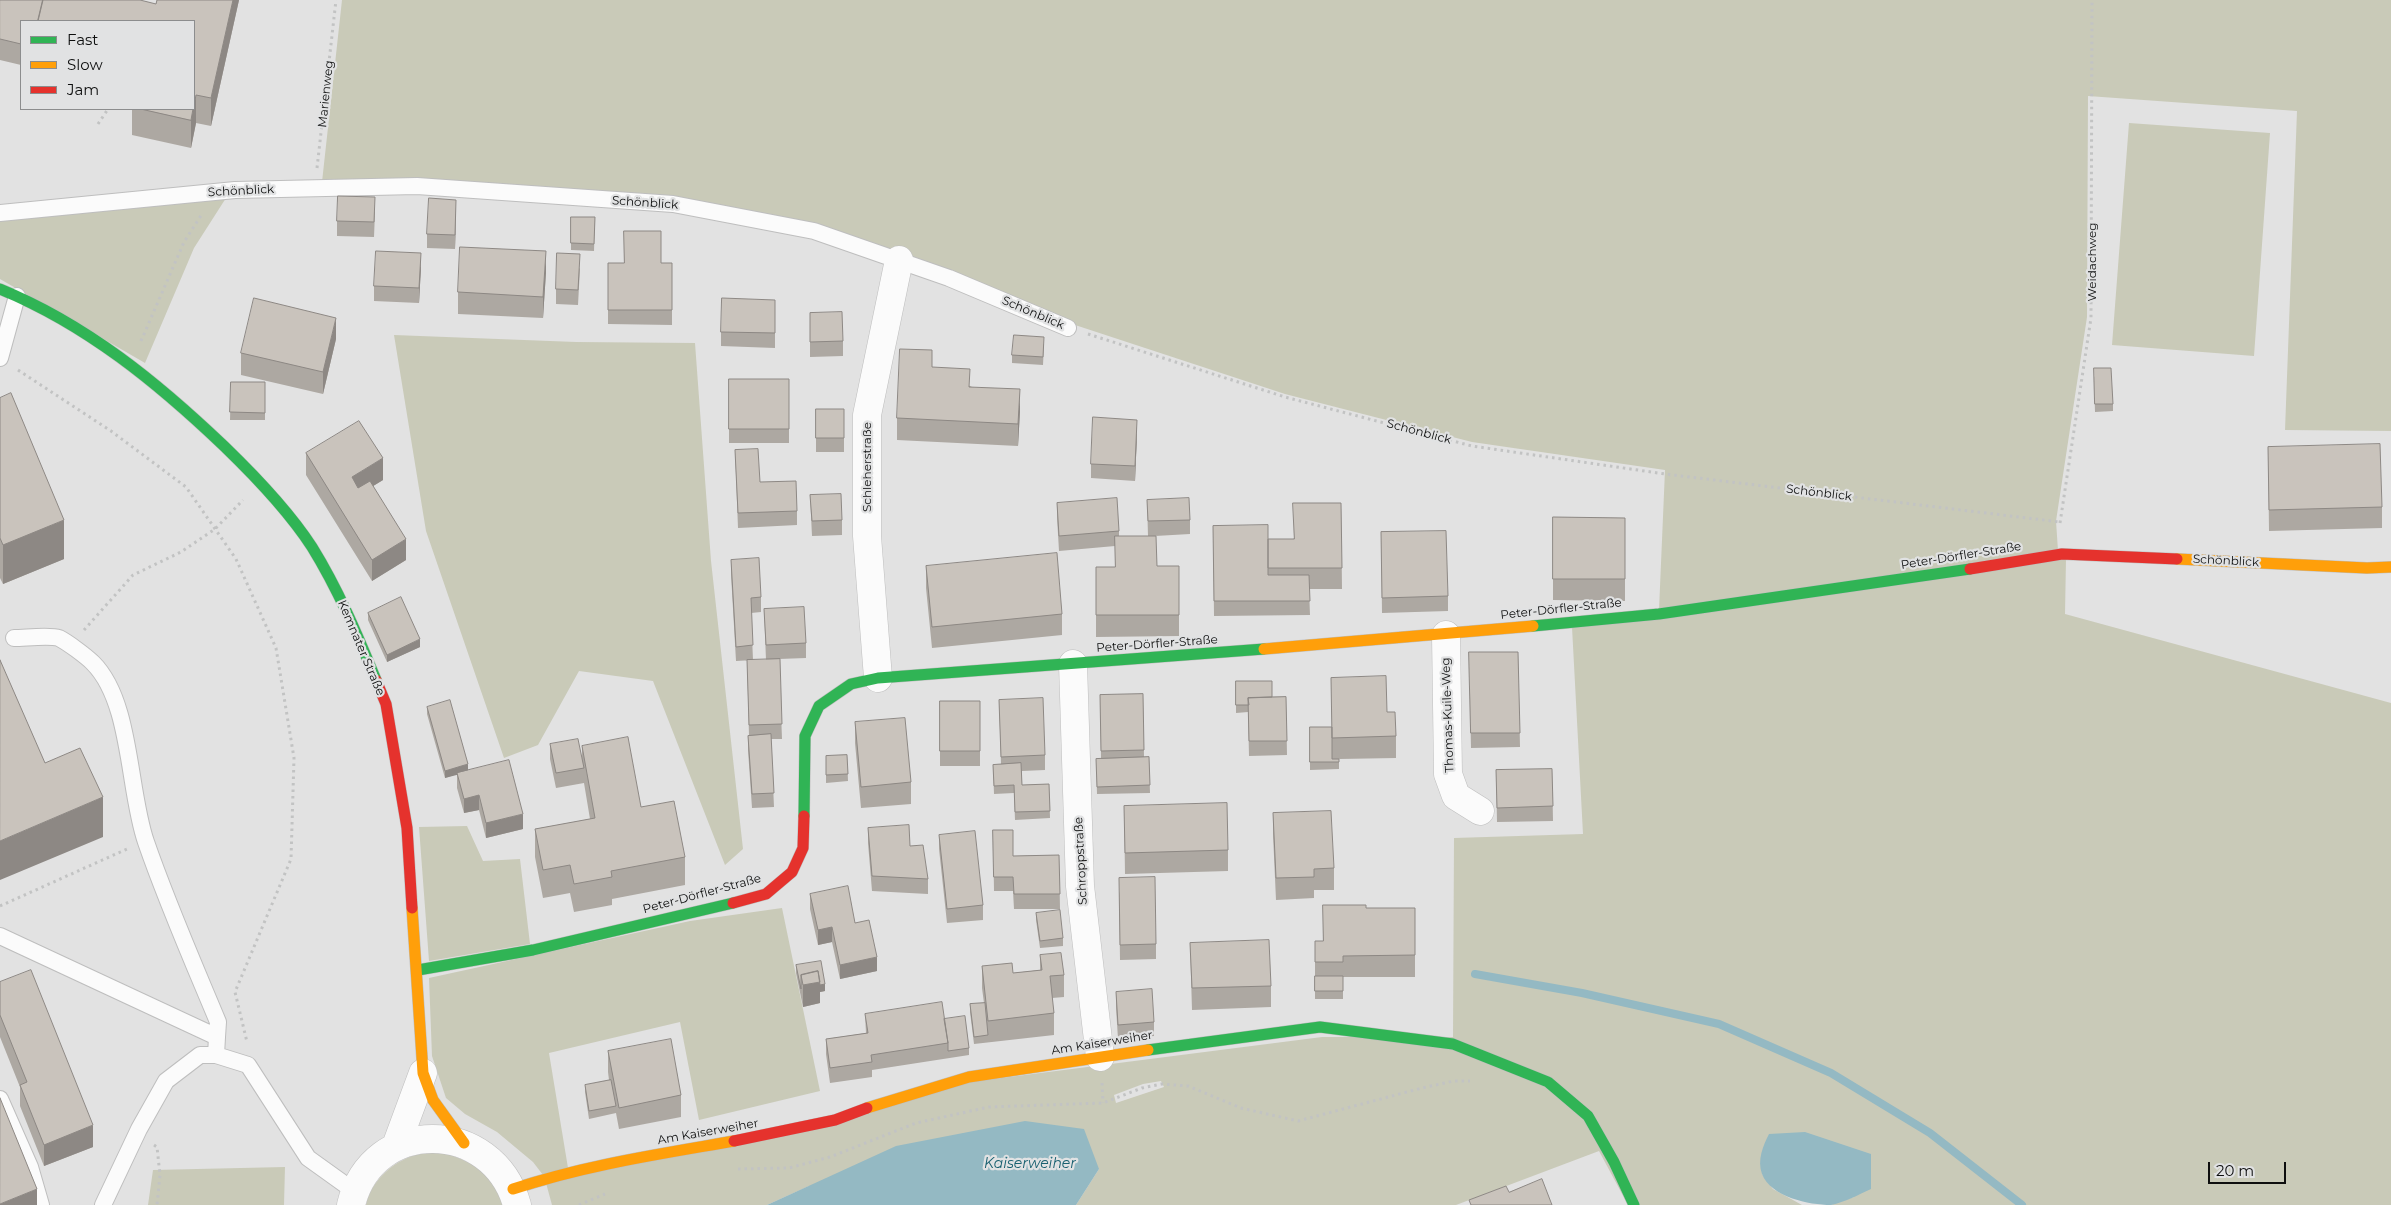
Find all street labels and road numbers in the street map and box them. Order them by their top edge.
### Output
street label: Marienweg [315,60,337,128]
street label: Schönblick [208,182,274,200]
street label: Schönblick [611,194,679,212]
street label: Weidachweg [2085,223,2099,301]
street label: Schönblick [1000,293,1066,333]
street label: Schönblick [1385,416,1453,448]
street label: Schleherstraße [860,422,874,512]
street label: Schönblick [1785,482,1853,504]
street label: Peter-Dörfler-Straße [1900,539,2022,573]
street label: Schönblick [2193,552,2259,570]
street label: Peter-Dörfler-Straße [1500,595,1622,623]
street label: Kemnater Straße [334,598,388,698]
street label: Peter-Dörfler-Straße [1096,633,1218,655]
street label: Thomas-Kuile-Weg [1439,657,1457,773]
street label: Schroppstraße [1072,817,1090,905]
street label: Peter-Dörfler-Straße [641,871,763,917]
street label: Am Kaiserweiher [1050,1028,1154,1058]
street label: Am Kaiserweiher [656,1116,760,1148]

